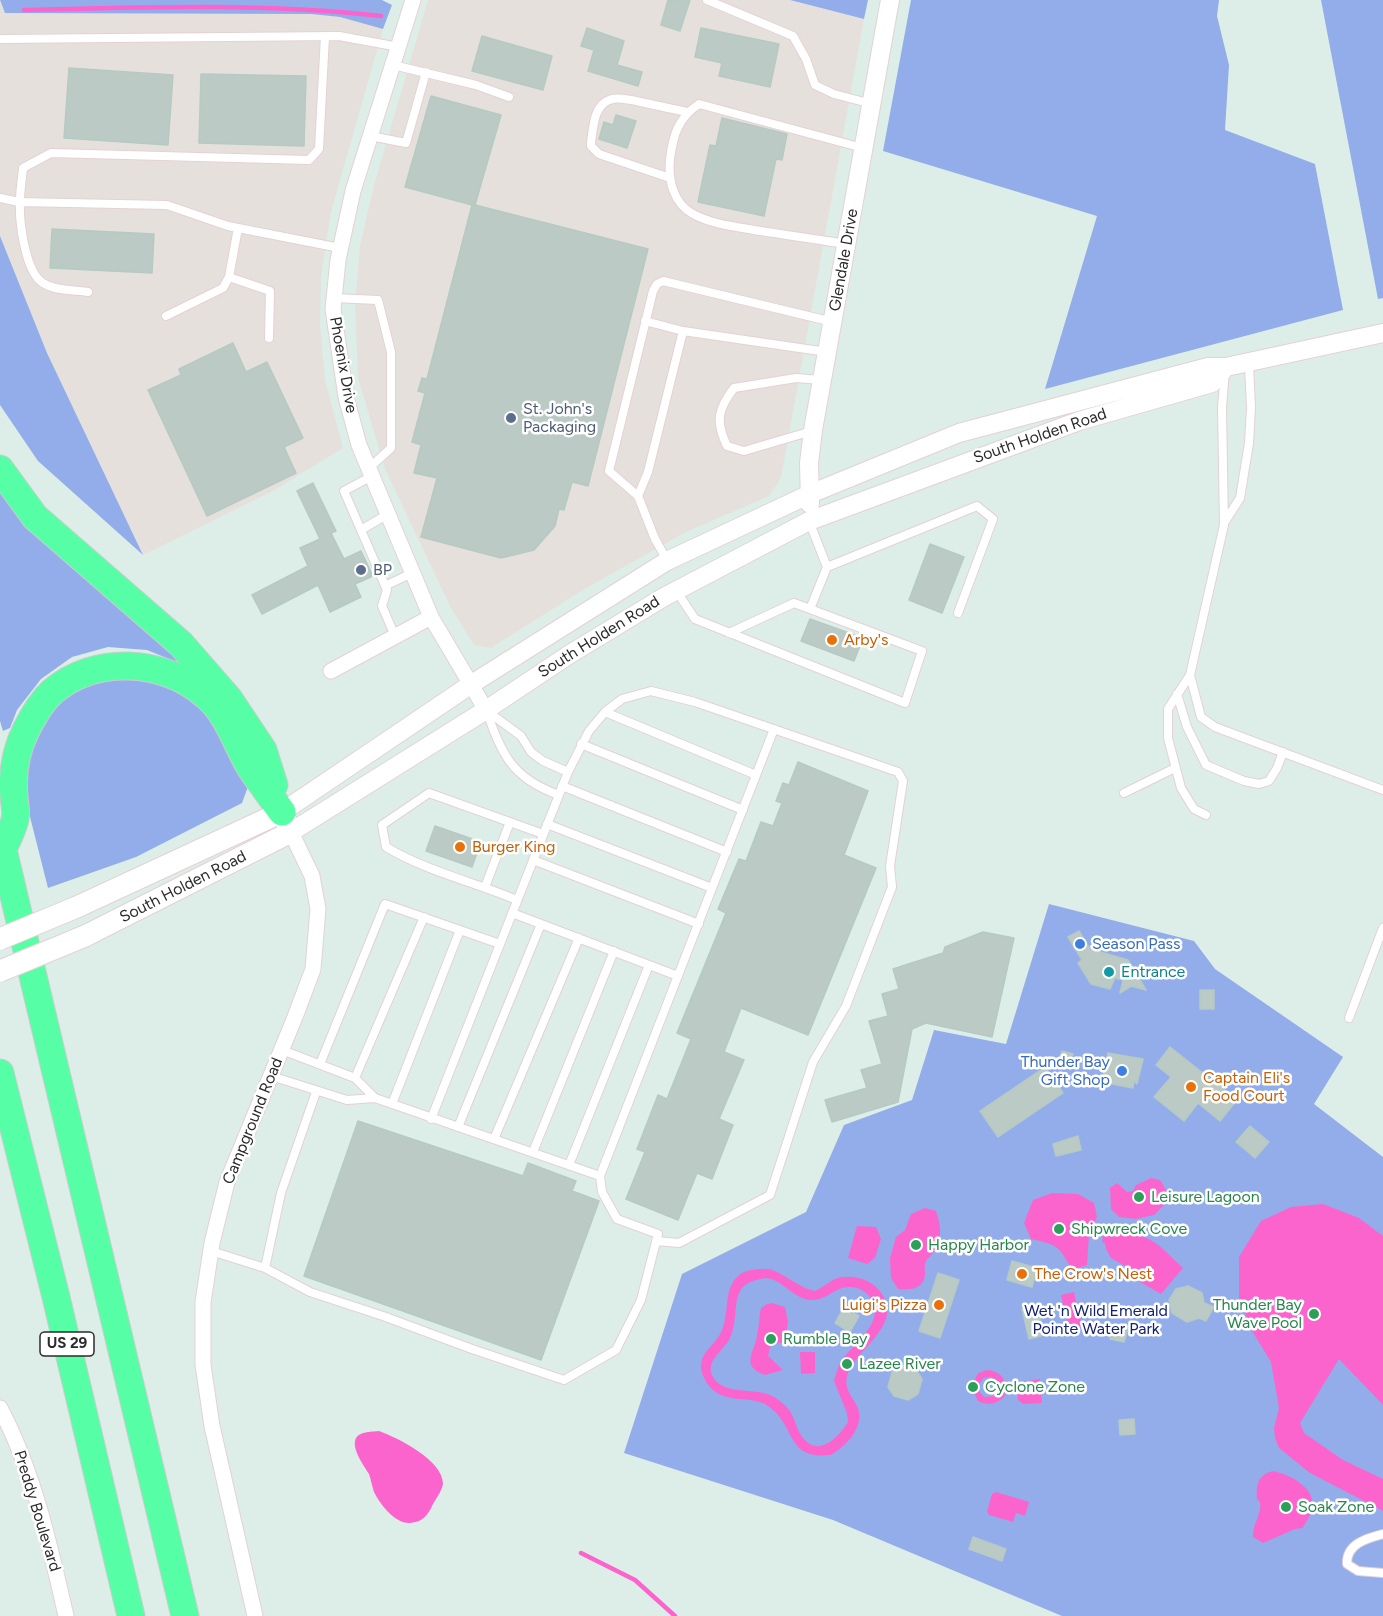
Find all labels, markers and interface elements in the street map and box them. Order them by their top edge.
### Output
street label: Glendale Drive [826,207,862,313]
street label: Phoenix Drive [325,315,361,415]
place label: St. John's Packaging [523,399,596,437]
street label: South Holden Road [971,404,1109,468]
marker: St. John's Packaging [504,411,518,425]
place label: BP [373,560,392,580]
marker: BP [354,563,368,577]
street label: South Holden Road [535,592,663,682]
place label: Arby's [844,630,888,650]
marker: Arby's [825,633,839,647]
place label: Burger King [472,837,555,857]
marker: Burger King [453,840,467,854]
street label: South Holden Road [116,847,250,927]
place label: Season Pass [1092,934,1181,954]
marker: Season Pass [1073,937,1087,951]
place label: Entrance [1121,962,1185,982]
marker: Entrance [1102,965,1116,979]
place label: Thunder Bay Gift Shop [1021,1052,1110,1090]
street label: Campground Road [219,1055,287,1187]
marker: Thunder Bay Gift Shop [1115,1064,1129,1078]
place label: Captain Eli's Food Court [1203,1068,1290,1106]
marker: Captain Eli's Food Court [1184,1080,1198,1094]
place label: Leisure Lagoon [1151,1187,1260,1207]
marker: Leisure Lagoon [1132,1190,1146,1204]
place label: Shipwreck Cove [1071,1219,1187,1239]
marker: Shipwreck Cove [1052,1222,1066,1236]
place label: Happy Harbor [928,1235,1029,1255]
marker: Happy Harbor [909,1238,923,1252]
place label: The Crow's Nest [1034,1264,1152,1284]
marker: The Crow's Nest [1015,1267,1029,1281]
place label: Luigi's Pizza [841,1295,927,1315]
place label: Thunder Bay Wave Pool [1213,1295,1302,1333]
marker: Luigi's Pizza [932,1298,946,1312]
park label: Wet 'n Wild Emerald Pointe Water Park [1024,1301,1168,1339]
marker: Thunder Bay Wave Pool [1307,1307,1321,1321]
place label: Rumble Bay [783,1329,867,1349]
road number: US 29 [40,1332,94,1356]
marker: Rumble Bay [764,1332,778,1346]
place label: Lazee River [859,1354,941,1374]
marker: Lazee River [840,1357,854,1371]
place label: Cyclone Zone [985,1377,1085,1397]
marker: Cyclone Zone [966,1380,980,1394]
street label: Preddy Boulevard [9,1448,65,1574]
place label: Soak Zone [1298,1497,1374,1517]
marker: Soak Zone [1279,1500,1293,1514]

